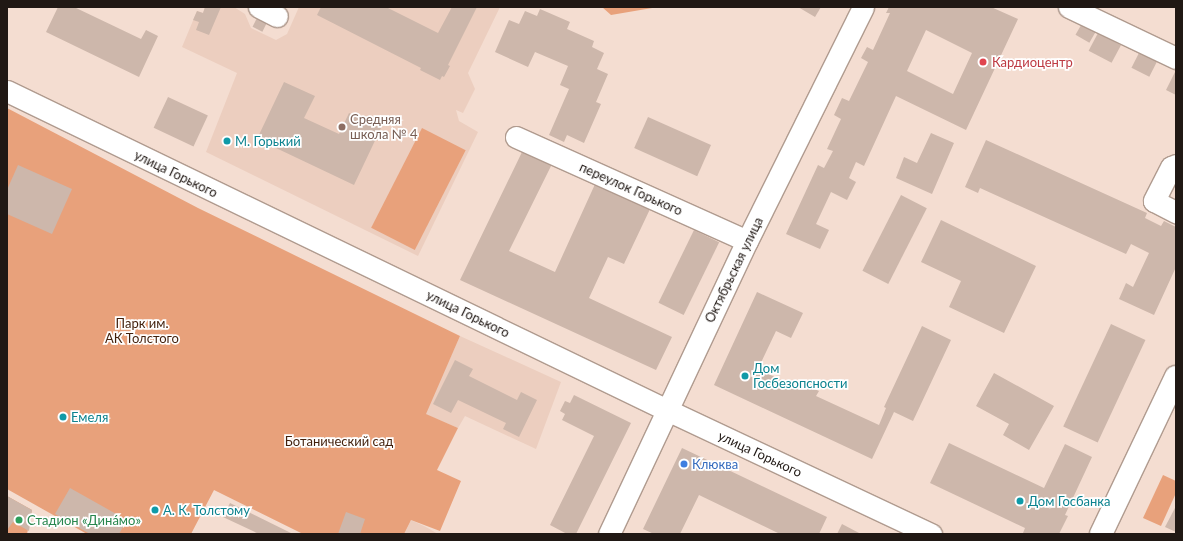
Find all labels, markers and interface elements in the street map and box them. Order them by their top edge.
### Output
place label: Кардиоцентр [992,54,1073,70]
marker: Кардиоцентр [977,56,989,68]
place label: Средняя школа № 4 [350,112,418,143]
marker: Средняя школа № 4 [337,122,347,132]
place label: М. Горький [235,133,301,149]
marker: М. Горький [222,136,232,146]
street label: улица Горького [132,147,220,201]
street label: переулок Горького [577,159,685,219]
street label: Октябрьская улица [702,215,766,325]
street label: улица Горького [424,287,512,341]
park label: Парк им. АК Толстого [105,316,179,347]
place label: Дом Госбезопсности [753,361,847,392]
marker: Дом Госбезопсности [740,371,750,381]
place label: Емеля [71,409,108,425]
marker: Емеля [58,412,68,422]
street label: улица Горького [716,428,804,480]
park label: Ботанический сад [285,433,393,449]
place label: Клюква [692,456,738,472]
marker: Клюква [679,459,689,469]
place label: Дом Госбанка [1028,493,1111,509]
marker: Дом Госбанка [1015,496,1025,506]
place label: А. К. Толстому [163,502,250,518]
marker: А. К. Толстому [150,505,160,515]
place label: Стадион «Дина́мо» [27,512,141,528]
marker: Стадион «Дина́мо» [14,515,24,525]

